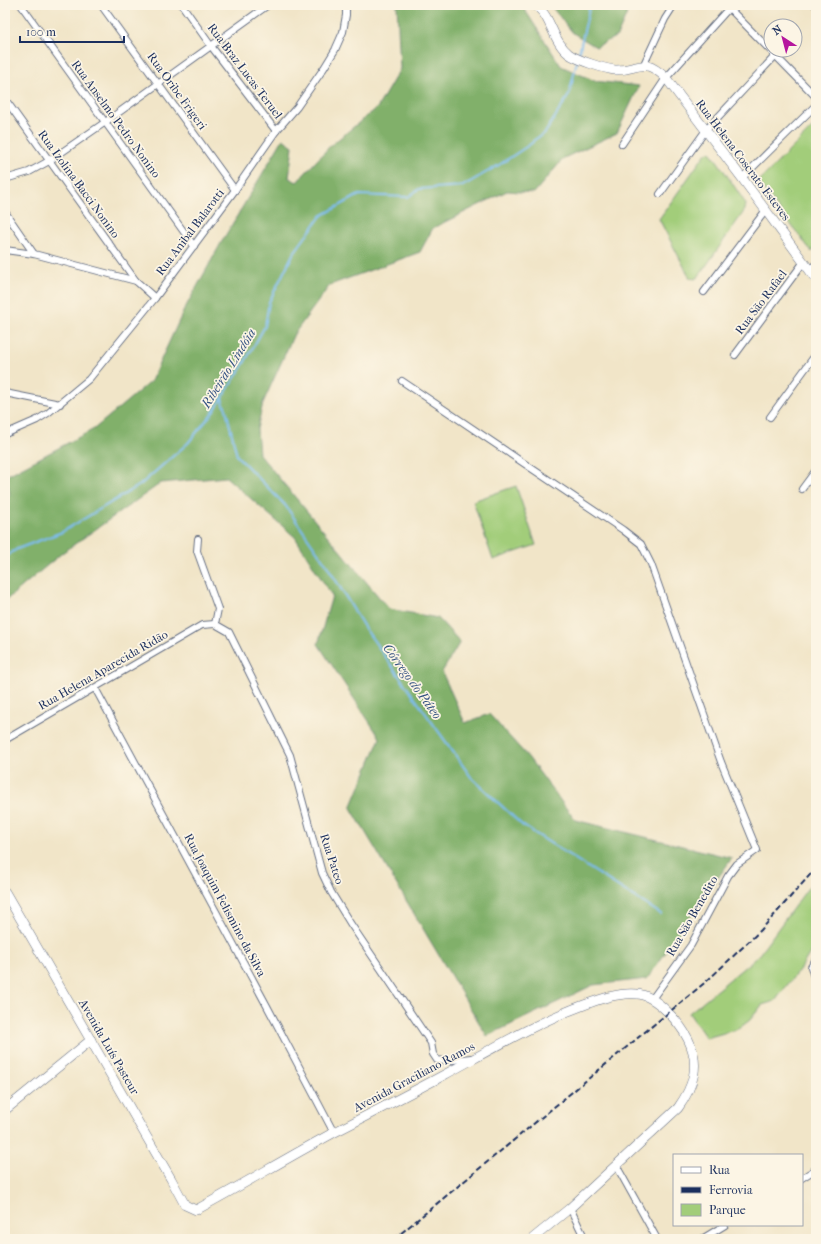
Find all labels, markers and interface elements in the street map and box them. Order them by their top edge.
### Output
scale bar [20,18,124,44]
north arrow [763,18,803,58]
street label: Rua Braz Lucas Teruel [205,21,286,122]
text: N [770,22,785,38]
text: 100 m [26,25,56,39]
street label: Rua Oribe Frigeri [144,50,210,133]
street label: Rua Anselmo Pedro Nonino [69,57,163,181]
street label: Rua Helena Coscrato Esteves [693,97,794,224]
street label: Rua Izolina Bacci Nonino [35,127,123,241]
street label: Rua Anibal Balarotti [153,186,227,278]
street label: Rua São Rafael [732,267,790,337]
water label: Ribeirão Lindóia [198,326,259,411]
street label: Rua Helena Aparecida Ridão [36,627,170,713]
water label: Córrego do Páteo [380,641,445,722]
street label: Rua Joaquim Felismino da Silva [181,831,269,979]
street label: Rua Pateo [317,832,347,886]
street label: Rua São Benedito [663,873,721,959]
street label: Avenida Luís Pasteur [75,996,143,1098]
street label: Avenida Graciliano Ramos [350,1039,477,1115]
legend [673,1154,803,1226]
text: Rua [709,1163,730,1177]
text: Ferrovia [709,1183,753,1197]
text: Parque [709,1203,746,1217]

